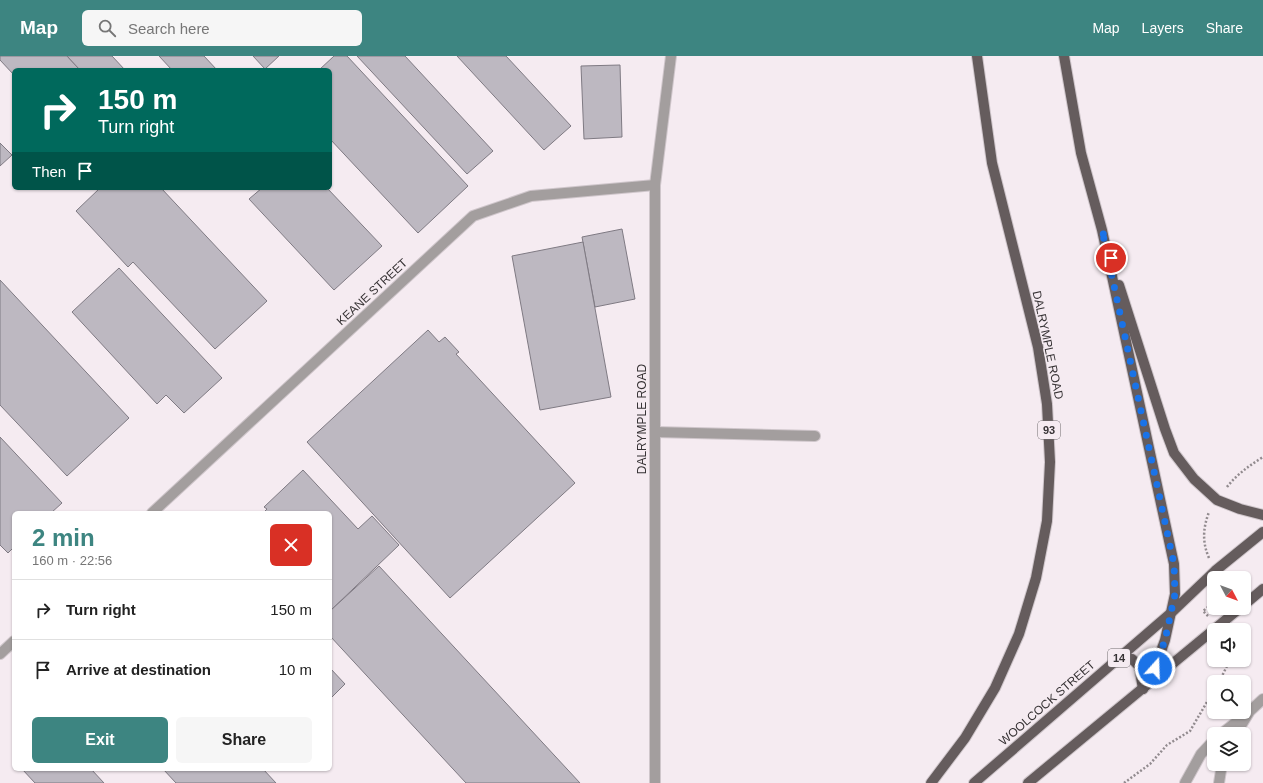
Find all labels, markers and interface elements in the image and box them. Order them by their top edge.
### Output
search box [82,10,362,46]
text: Map [20,17,58,38]
icon: search [96,17,118,39]
text: Search here [128,20,210,37]
text: Map [1092,20,1120,36]
text: Layers [1142,20,1184,36]
text: Share [1206,20,1243,36]
icon: right [32,84,84,136]
text: 150 m [98,84,177,115]
text: Turn right [98,117,174,137]
icon: arrive [74,160,96,182]
text: Then [32,163,66,180]
pin [1094,241,1128,275]
icon: arrive [1100,247,1122,269]
street label: KEANE STREET [334,255,411,328]
street label: DALRYMPLE ROAD [1030,290,1066,401]
street label: DALRYMPLE ROAD [635,363,649,474]
road number: 93 [1038,421,1060,439]
text: 2 min [32,524,95,551]
button: close [270,524,312,566]
text: 160 m · 22:56 [32,553,112,568]
north arrow [1207,571,1251,615]
map controls [1207,571,1251,771]
icon: right [32,599,54,621]
text: Turn right [66,601,136,618]
text: 150 m [270,601,312,618]
button: sound [1207,623,1251,667]
position arrow [1134,647,1176,689]
road number: 14 [1108,649,1130,667]
street label: WOOLCOCK STREET [996,657,1098,748]
icon: arrive [32,659,54,681]
text: Arrive at destination [66,661,211,678]
text: 10 m [279,661,312,678]
button: search [1207,675,1251,719]
button: Exit [32,717,168,763]
button: Share [176,717,312,763]
button: layers [1207,727,1251,771]

